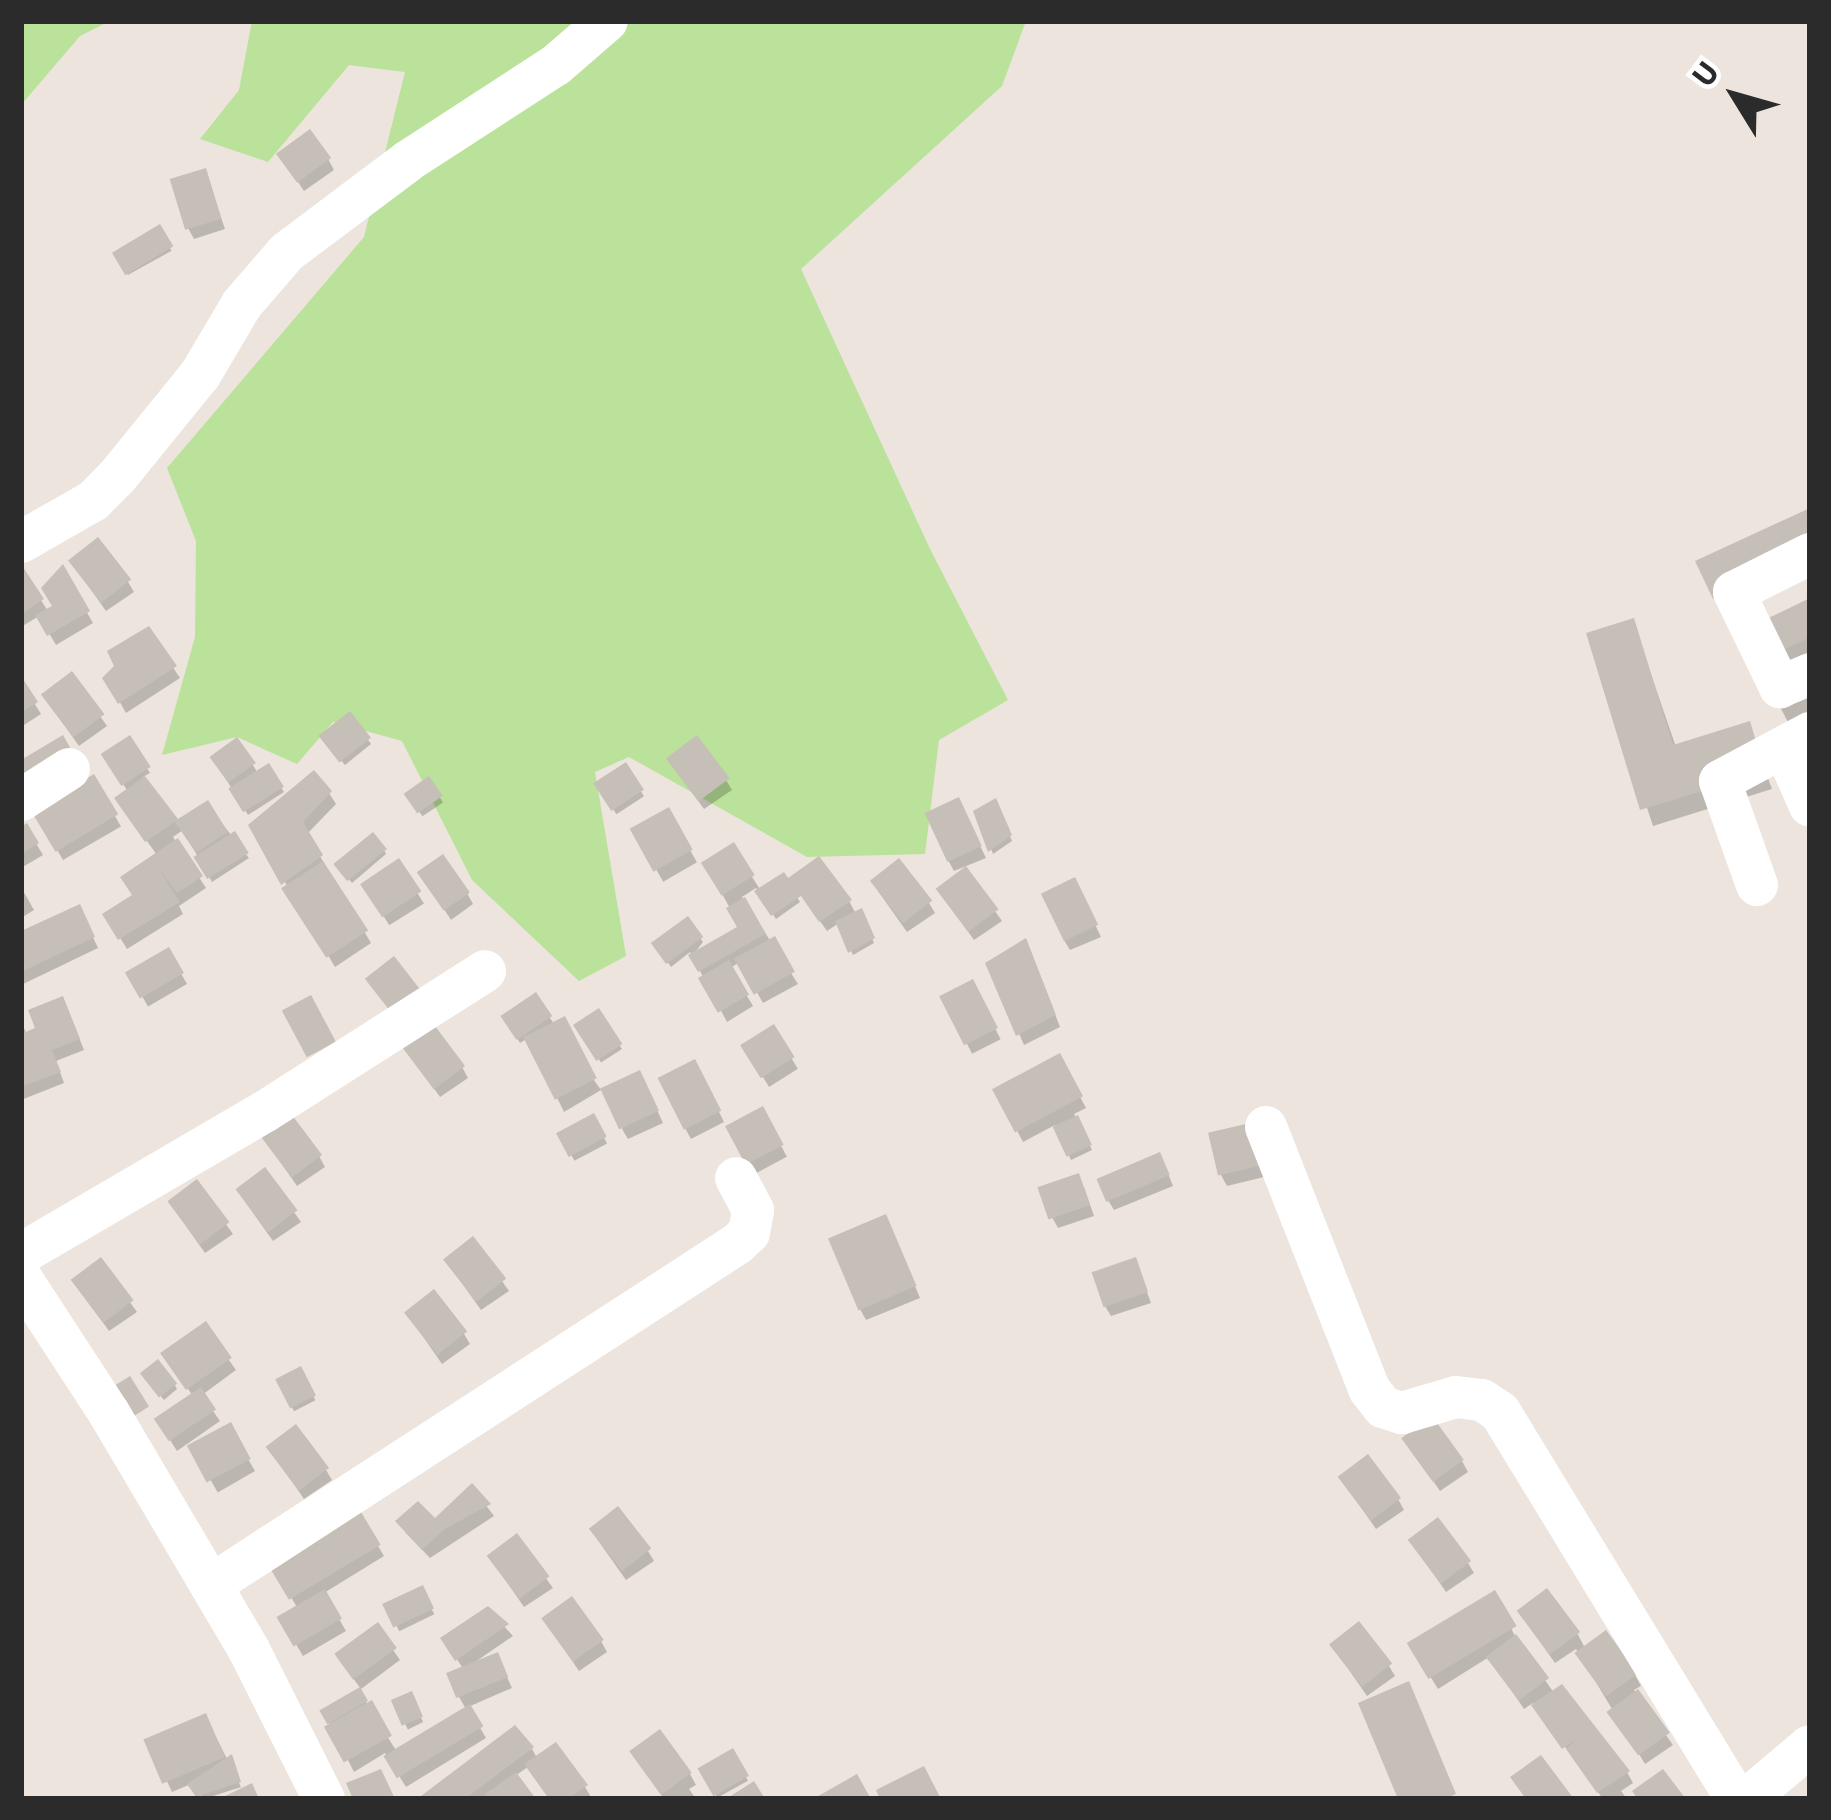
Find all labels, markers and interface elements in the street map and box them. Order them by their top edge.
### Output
north arrow [1675,36,1795,156]
text: U [1680,51,1731,97]

